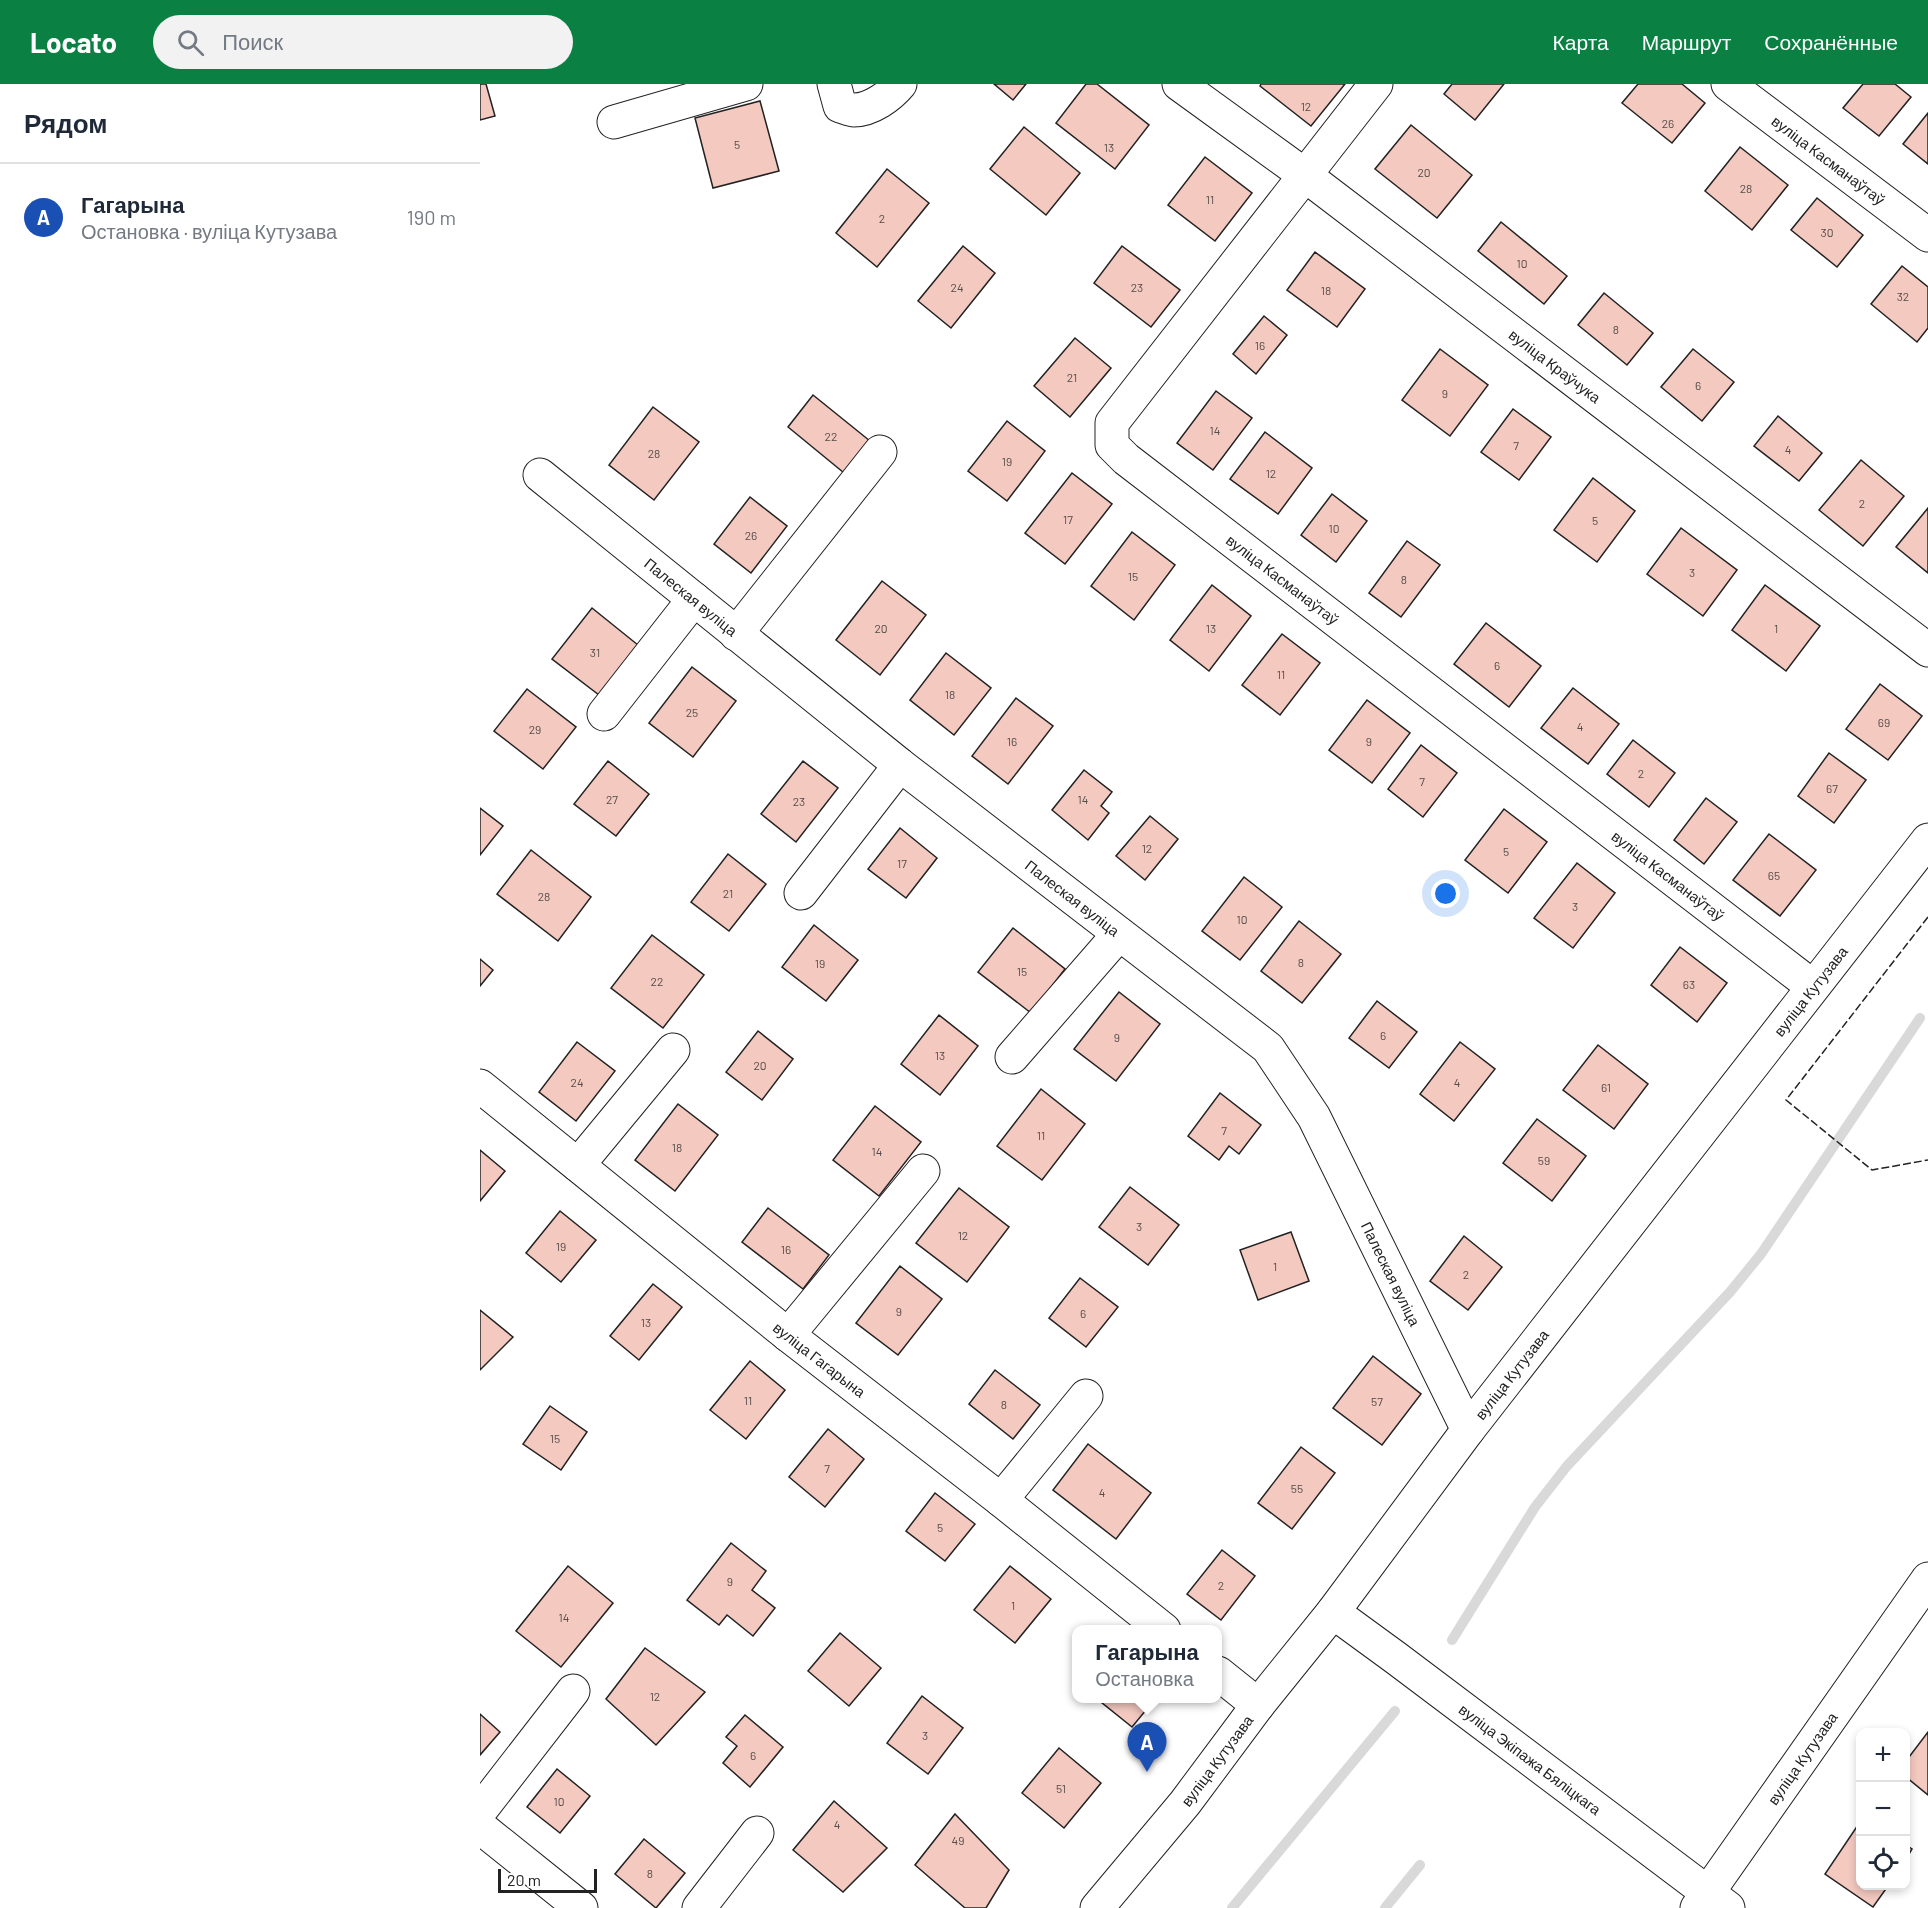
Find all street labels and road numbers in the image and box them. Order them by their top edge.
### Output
street label: вуліца Касманаўтаў [1769,112,1889,209]
street label: вуліца Краўчука [1506,325,1605,407]
street label: вуліца Касманаўтаў [1223,531,1343,628]
street label: Палеская вуліца [641,554,742,640]
street label: вуліца Касманаўтаў [1608,827,1728,925]
street label: Палеская вуліца [1022,856,1124,940]
street label: вуліца Кутузава [1770,942,1851,1039]
street label: Палеская вуліца [1358,1219,1425,1329]
street label: вуліца Гагарына [770,1318,870,1401]
street label: вуліца Кутузава [1471,1325,1553,1423]
street label: вуліца Экіпажа Бяліцкага [1456,1700,1605,1819]
street label: вуліца Кутузава [1763,1708,1841,1808]
street label: вуліца Кутузава [1177,1711,1257,1810]

